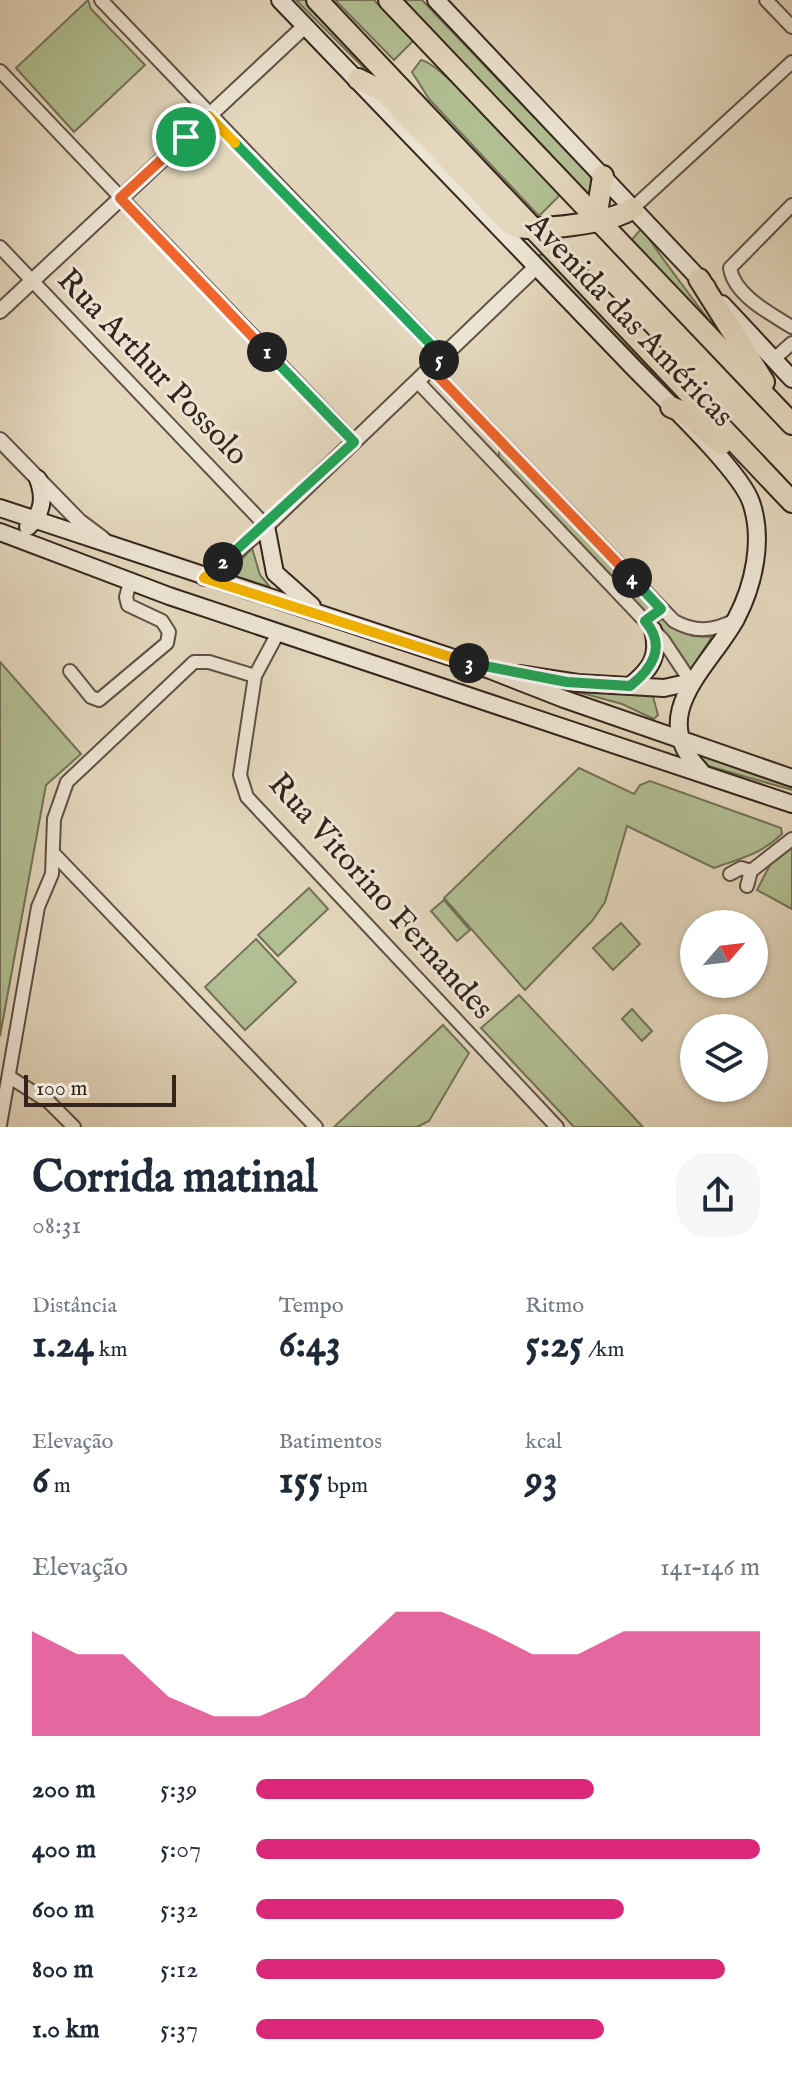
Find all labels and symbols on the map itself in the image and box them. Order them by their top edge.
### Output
pin [152,103,220,171]
street label: Avenida das Américas [516,205,742,437]
street label: Rua Arthur Possolo [47,261,257,475]
pin: 1 [247,332,287,372]
pin: 5 [419,340,459,380]
pin: 2 [203,542,243,582]
pin: 4 [612,558,652,598]
pin: 3 [449,643,489,683]
street label: Rua Vitorino Fernandes [258,765,502,1029]
north arrow [680,910,768,998]
scale bar [24,1071,176,1107]

